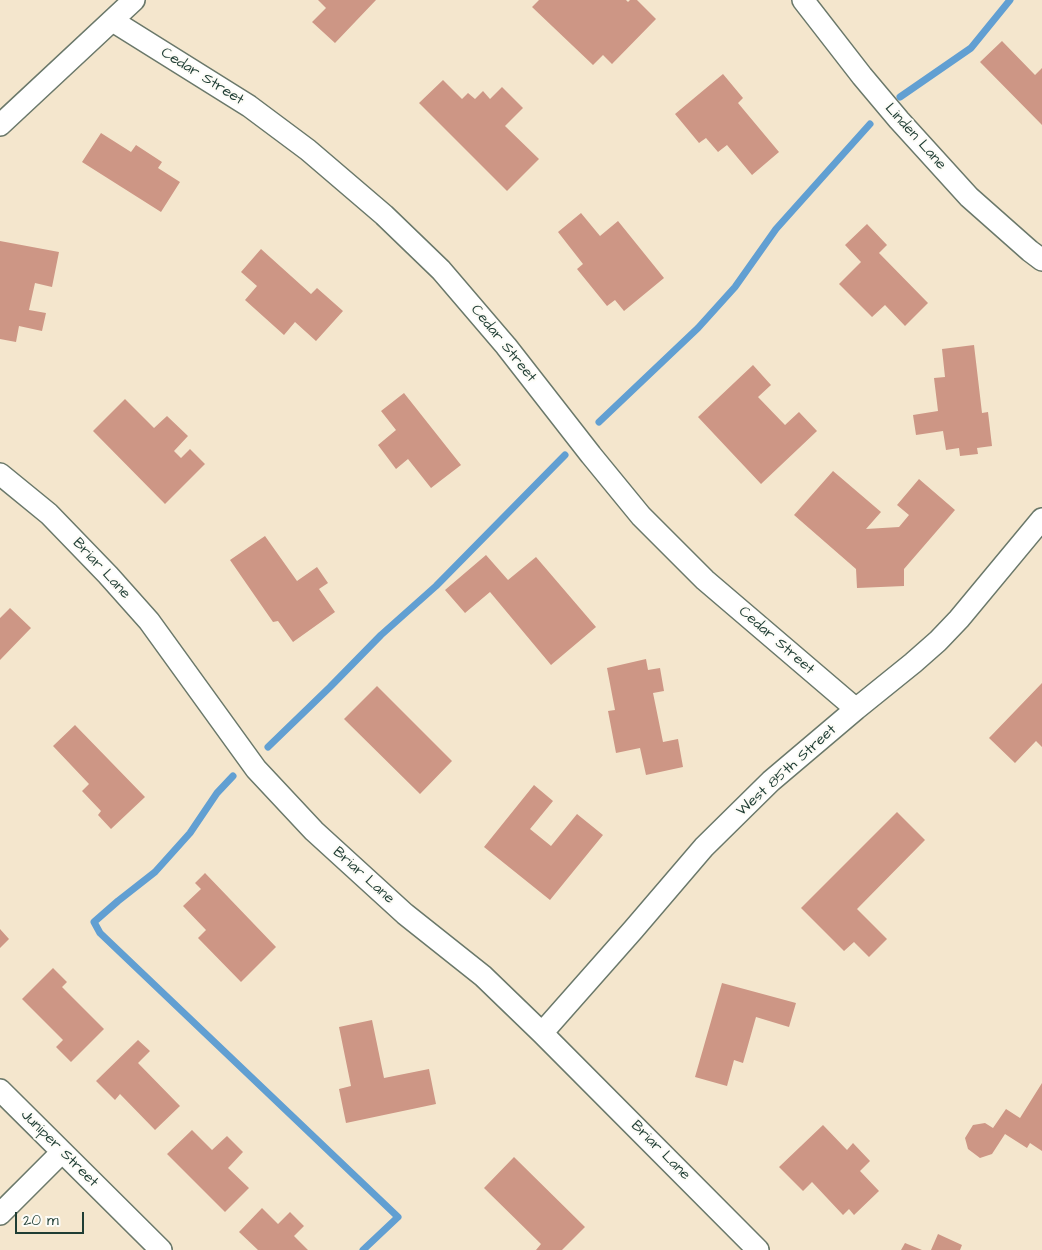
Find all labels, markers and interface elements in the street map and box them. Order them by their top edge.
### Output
street label: Cedar Street [157,44,247,110]
street label: Linden Lane [881,100,949,174]
street label: Cedar Street [466,302,540,386]
street label: Briar Lane [68,535,134,603]
street label: Cedar Street [734,603,818,679]
street label: West 85th Street [733,722,841,820]
street label: Briar Lane [328,844,398,908]
street label: Juniper Street [16,1106,102,1192]
street label: Briar Lane [626,1117,694,1185]
scale bar [18,1202,86,1234]
text: 20 m [23,1210,59,1231]

